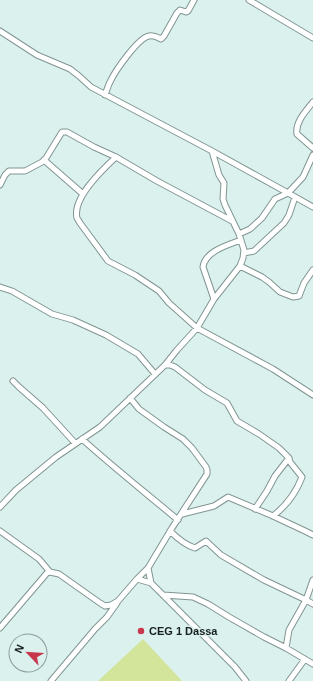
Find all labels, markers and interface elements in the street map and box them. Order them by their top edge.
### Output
place label: CEG 1 Dassa [149,625,218,637]
marker: CEG 1 Dassa [136,626,146,636]
north arrow [8,633,48,673]
text: N [12,643,26,655]

